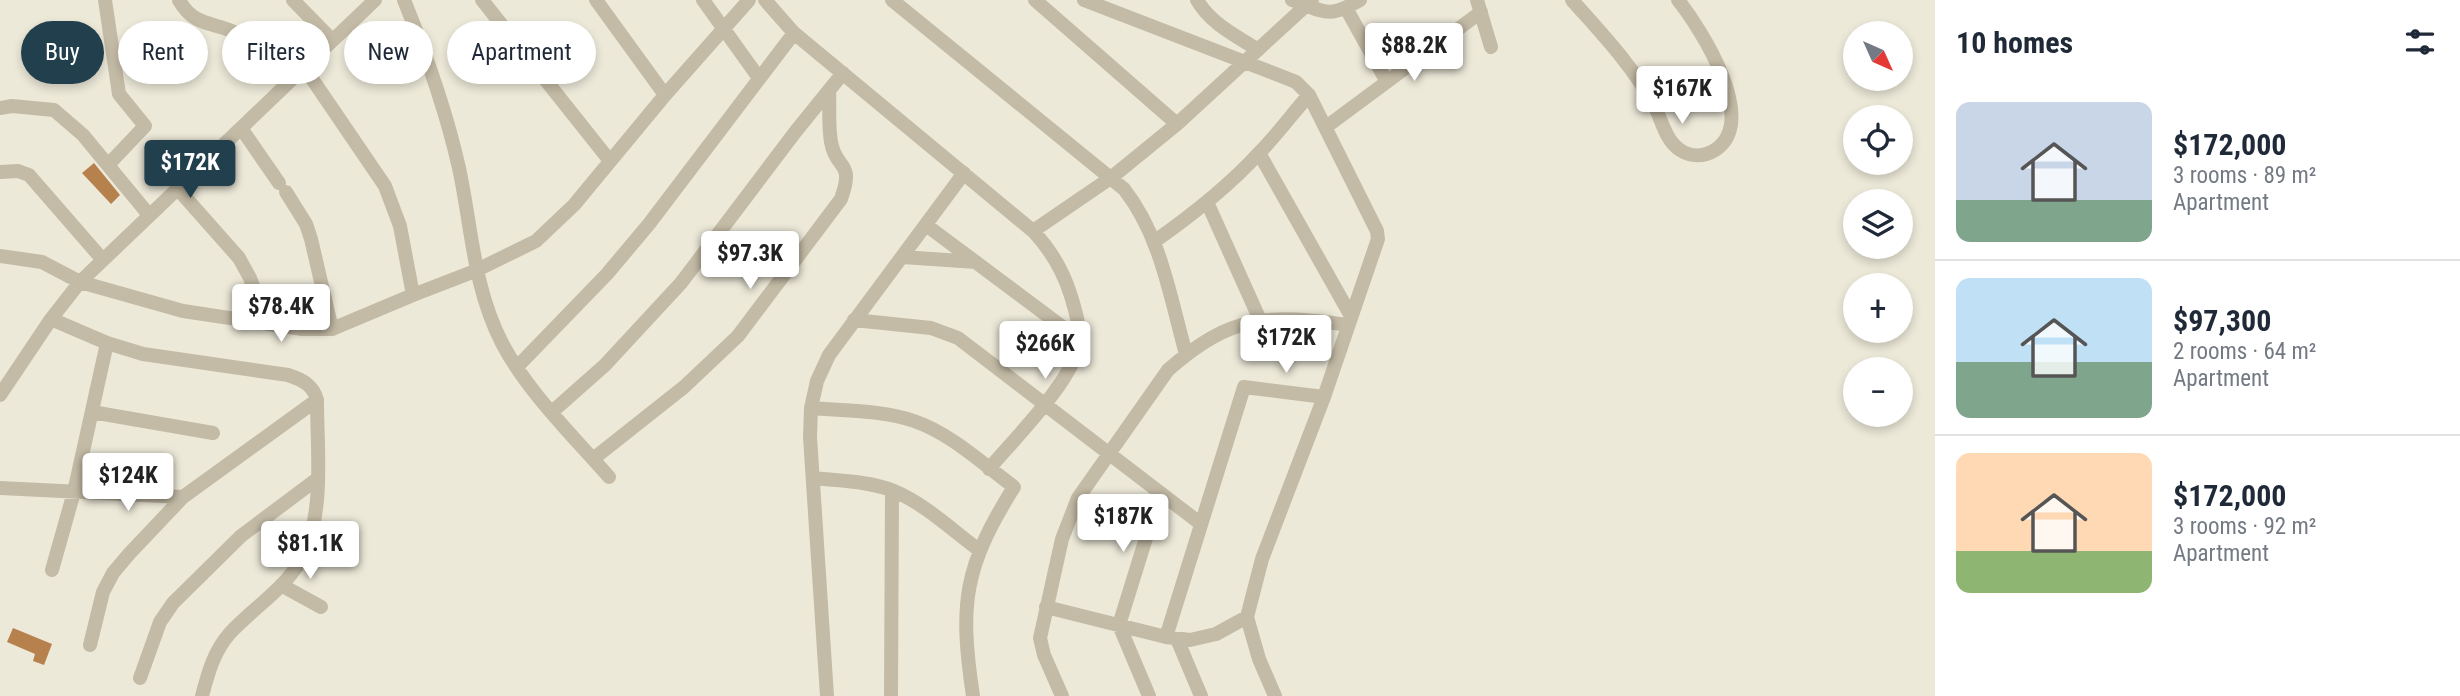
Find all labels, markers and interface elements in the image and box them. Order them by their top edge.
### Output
chip: Buy [21,21,104,84]
chip: Rent [118,21,208,84]
chip: Filters [222,21,330,84]
chip: New [344,21,433,84]
chip: Apartment [447,21,596,84]
north arrow [1843,21,1913,91]
map controls [1843,21,1913,427]
icon: filters [2401,23,2439,61]
pin: $88.2K [1357,24,1471,83]
text: 10 homes [1956,25,2073,60]
text: $88.2K [1381,32,1447,59]
pin: $167K [1633,66,1731,126]
text: $167K [1652,75,1712,102]
button: locate [1843,105,1913,175]
text: $172,000 [2173,127,2286,162]
icon: home [2012,130,2096,214]
pin: $172K [141,140,239,200]
text: $172K [160,149,220,176]
text: 3 rooms · 89 m² [2173,162,2316,189]
button: layers [1843,189,1913,259]
text: Apartment [2173,189,2269,216]
pin: $97.3K [693,232,807,291]
text: $97.3K [717,240,783,267]
button: + [1843,273,1913,343]
pin: $78.4K [224,284,338,344]
text: $78.4K [248,293,314,320]
text: $97,300 [2173,303,2271,338]
icon: home [2012,306,2096,390]
pin: $172K [1237,316,1335,375]
pin: $266K [996,322,1094,381]
text: $172K [1256,324,1316,351]
text: $266K [1015,330,1075,357]
text: 2 rooms · 64 m² [2173,338,2316,365]
button: − [1843,357,1913,427]
text: Apartment [2173,365,2269,392]
pin: $124K [79,454,177,513]
text: $124K [98,462,158,489]
text: $172,000 [2173,478,2286,513]
icon: home [2012,481,2096,565]
pin: $187K [1074,494,1172,554]
text: $187K [1093,503,1153,530]
text: 3 rooms · 92 m² [2173,513,2316,540]
pin: $81.1K [253,522,367,581]
text: $81.1K [277,530,343,557]
text: Apartment [2173,540,2269,567]

